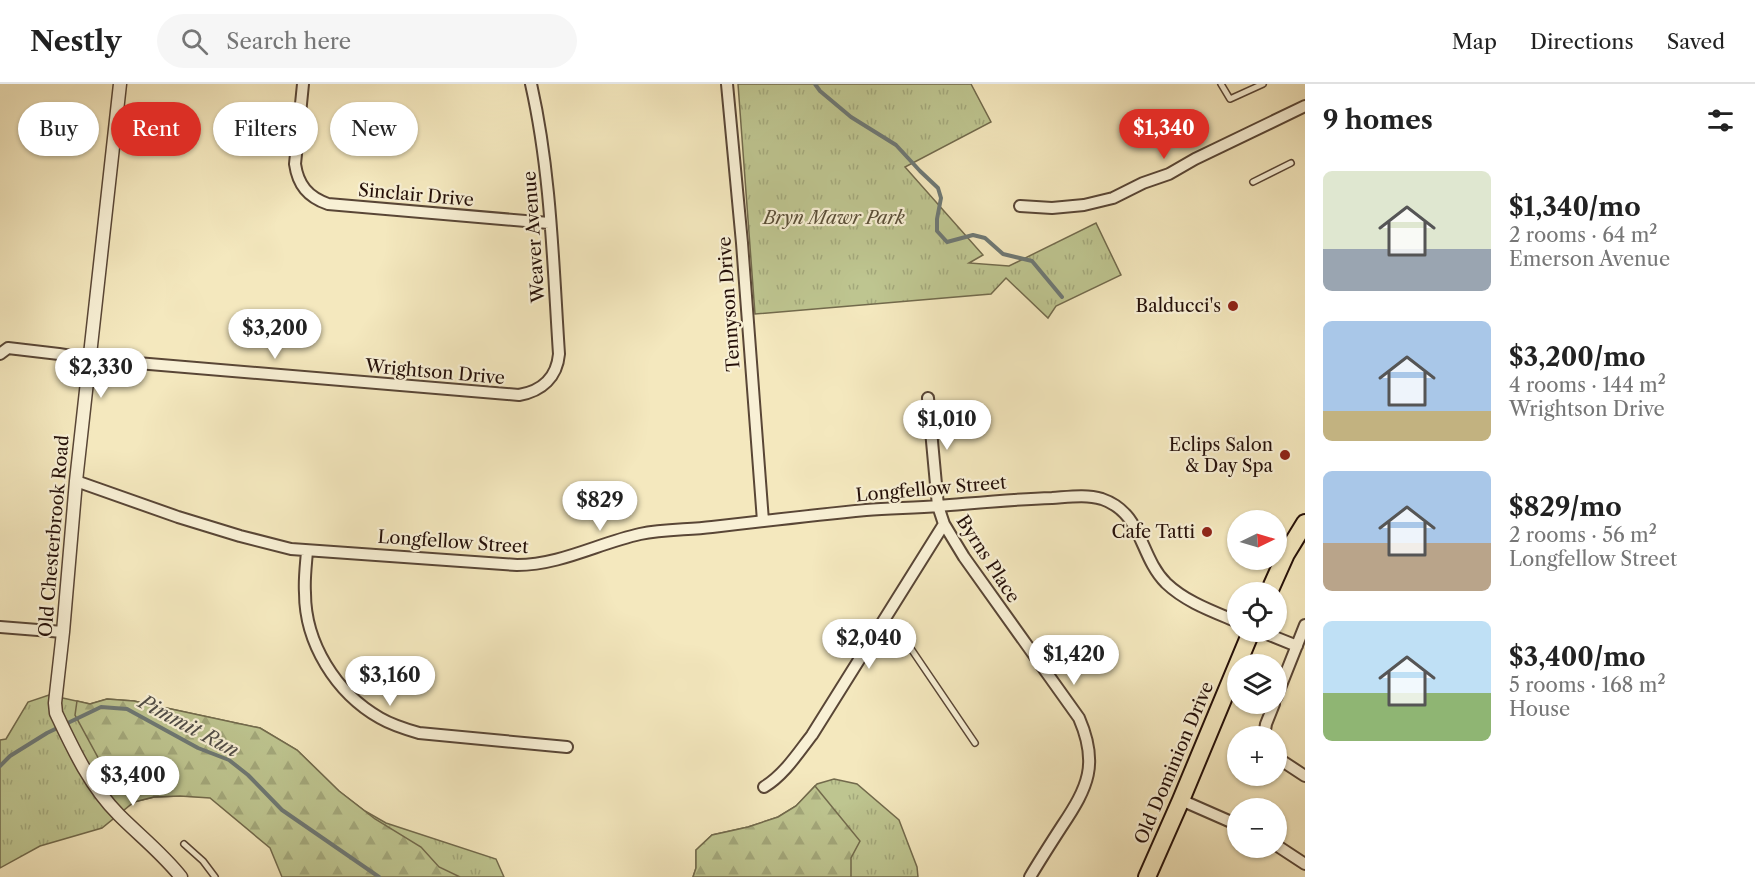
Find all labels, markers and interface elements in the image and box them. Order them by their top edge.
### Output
search box [157,14,577,68]
text: Nestly [30,24,121,58]
icon: search [178,25,211,58]
text: Search here [226,28,351,55]
text: Map [1452,29,1497,54]
text: Directions [1530,29,1634,54]
text: Saved [1667,29,1725,54]
chip: Buy [18,102,99,156]
chip: Rent [111,102,201,156]
chip: Filters [213,102,318,156]
chip: New [330,102,418,156]
text: 9 homes [1323,104,1433,136]
icon: filters [1704,104,1737,137]
pin: $1,340 [1115,109,1213,160]
text: $1,340 [1133,116,1195,140]
street label: Weaver Avenue [518,170,550,305]
street label: Sinclair Drive [357,179,475,211]
text: $1,340/mo [1509,191,1641,223]
icon: home [1371,195,1443,267]
park label: Bryn Mawr Park [761,207,905,229]
text: 2 rooms · 64 m² [1509,223,1658,247]
street label: Tennyson Drive [713,236,745,372]
text: Emerson Avenue [1509,247,1670,271]
place label: Balducci's [1136,295,1221,317]
marker: Balducci's [1226,299,1240,313]
pin: $3,200 [226,309,324,360]
text: $3,200 [242,316,308,340]
text: $3,200/mo [1509,341,1646,373]
icon: home [1371,345,1443,417]
pin: $2,330 [52,348,150,399]
text: $2,330 [69,355,133,379]
street label: Wrightson Drive [363,355,506,389]
text: 4 rooms · 144 m² [1509,373,1666,397]
text: Wrightson Drive [1509,397,1665,421]
pin: $1,010 [898,400,996,451]
text: $1,010 [917,407,977,431]
street label: Old Chesterbrook Road [34,434,74,638]
place label: Eclips Salon & Day Spa [1169,434,1273,477]
marker: Eclips Salon & Day Spa [1278,448,1292,462]
street label: Longfellow Street [855,471,1008,507]
pin: $829 [564,481,636,532]
text: $829 [576,488,624,512]
text: $829/mo [1509,491,1622,523]
icon: home [1371,495,1443,567]
north arrow [1227,510,1287,570]
map controls [1227,510,1287,858]
street label: Byrns Place [952,511,1024,607]
place label: Cafe Tatti [1112,521,1196,543]
text: 2 rooms · 56 m² [1509,523,1657,547]
marker: Cafe Tatti [1200,525,1214,539]
street label: Longfellow Street [377,526,530,558]
text: Longfellow Street [1509,547,1677,571]
button: locate [1227,582,1287,642]
pin: $2,040 [820,619,918,670]
text: $2,040 [836,626,902,650]
pin: $1,420 [1025,635,1123,686]
text: $3,400/mo [1509,641,1646,673]
text: $1,420 [1043,642,1105,666]
icon: home [1371,645,1443,717]
button: layers [1227,654,1287,714]
pin: $3,160 [341,656,439,707]
text: $3,160 [359,663,421,687]
text: 5 rooms · 168 m² [1509,673,1666,697]
street label: Old Dominion Drive [1130,678,1218,848]
water label: Pimmit Run [133,689,243,762]
text: House [1509,697,1570,721]
button: + [1227,726,1287,786]
pin: $3,400 [84,756,182,807]
text: $3,400 [100,763,166,787]
button: − [1227,798,1287,858]

